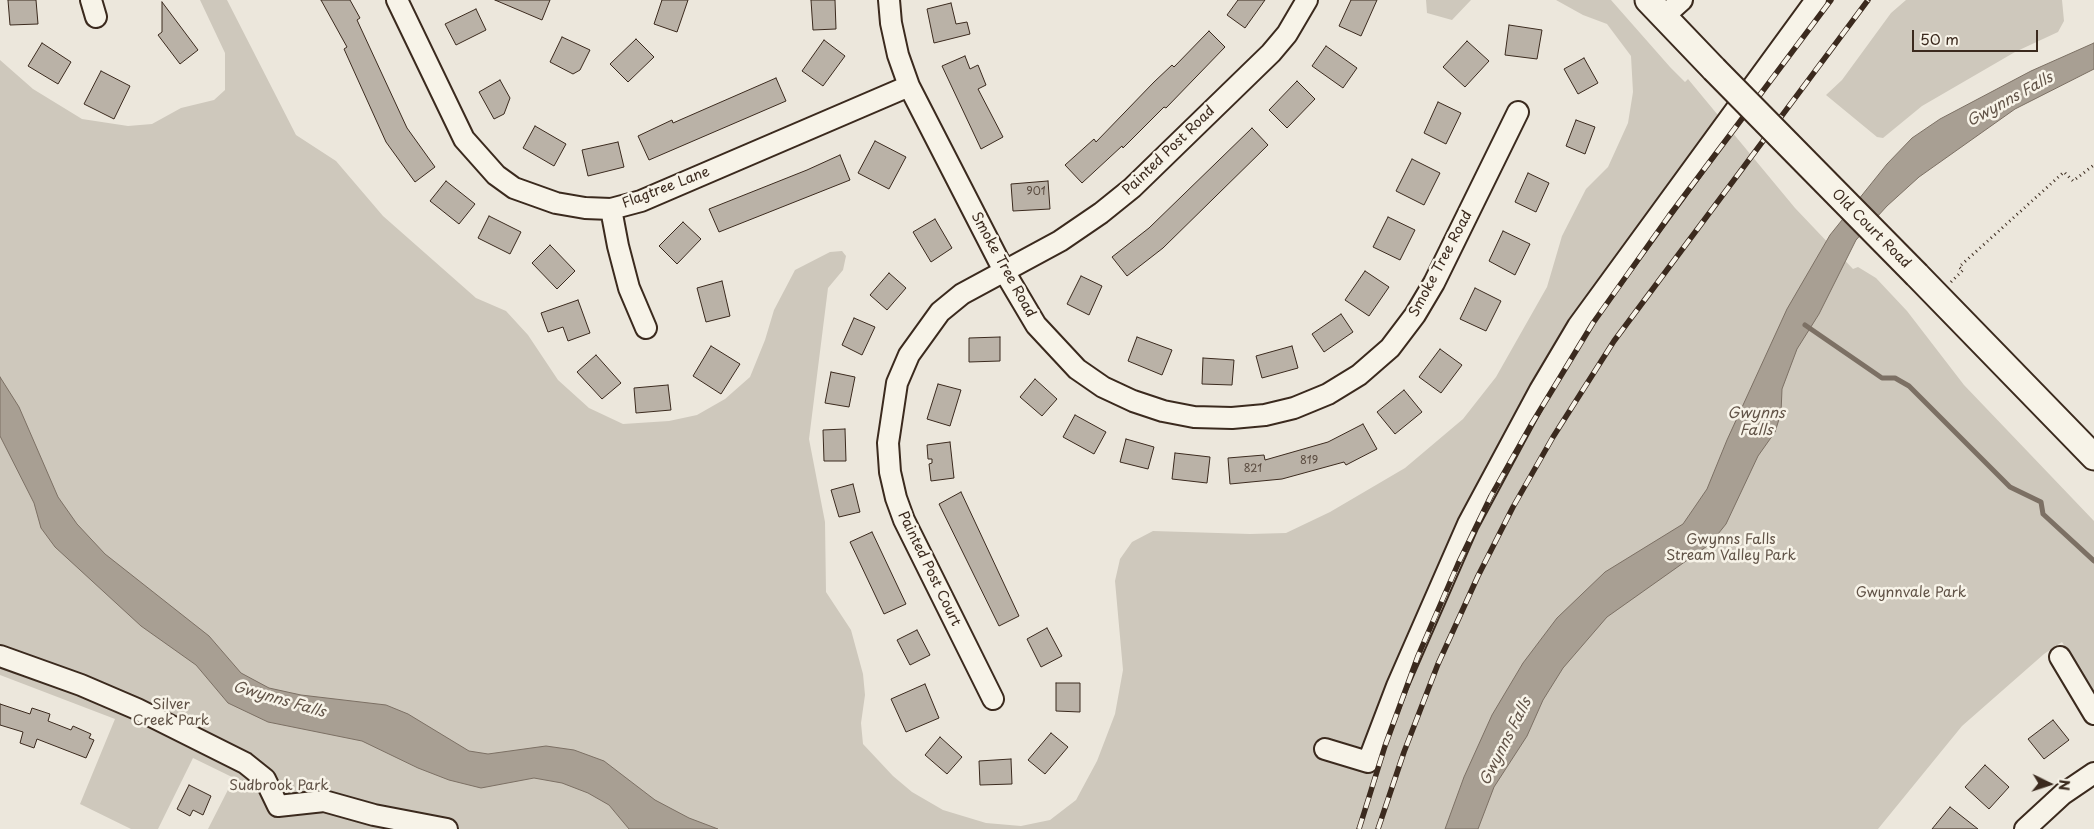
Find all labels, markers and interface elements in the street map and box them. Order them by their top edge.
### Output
scale bar [1914,20,2040,52]
text: 50 m [1920,27,1959,50]
water label: Gwynns Falls [1964,69,2056,131]
street label: Painted Post Road [1120,103,1218,199]
street label: Flagtree Lane [620,164,712,212]
house number: 901 [1026,185,1046,199]
street label: Old Court Road [1828,186,1914,272]
street label: Smoke Tree Road [1406,208,1476,320]
street label: Smoke Tree Road [967,209,1039,321]
water label: Gwynns Falls [1727,405,1785,440]
house number: 819 [1300,454,1318,468]
house number: 821 [1244,462,1262,476]
street label: Painted Post Court [894,509,964,629]
park label: Gwynns Falls Stream Valley Park [1666,532,1796,564]
park label: Gwynnvale Park [1856,585,1966,601]
water label: Gwynns Falls [231,678,327,722]
water label: Gwynns Falls [1476,695,1536,789]
park label: Silver Creek Park [133,697,209,730]
north arrow [2024,759,2074,809]
park label: Sudbrook Park [229,778,329,794]
text: N [2054,779,2075,791]

